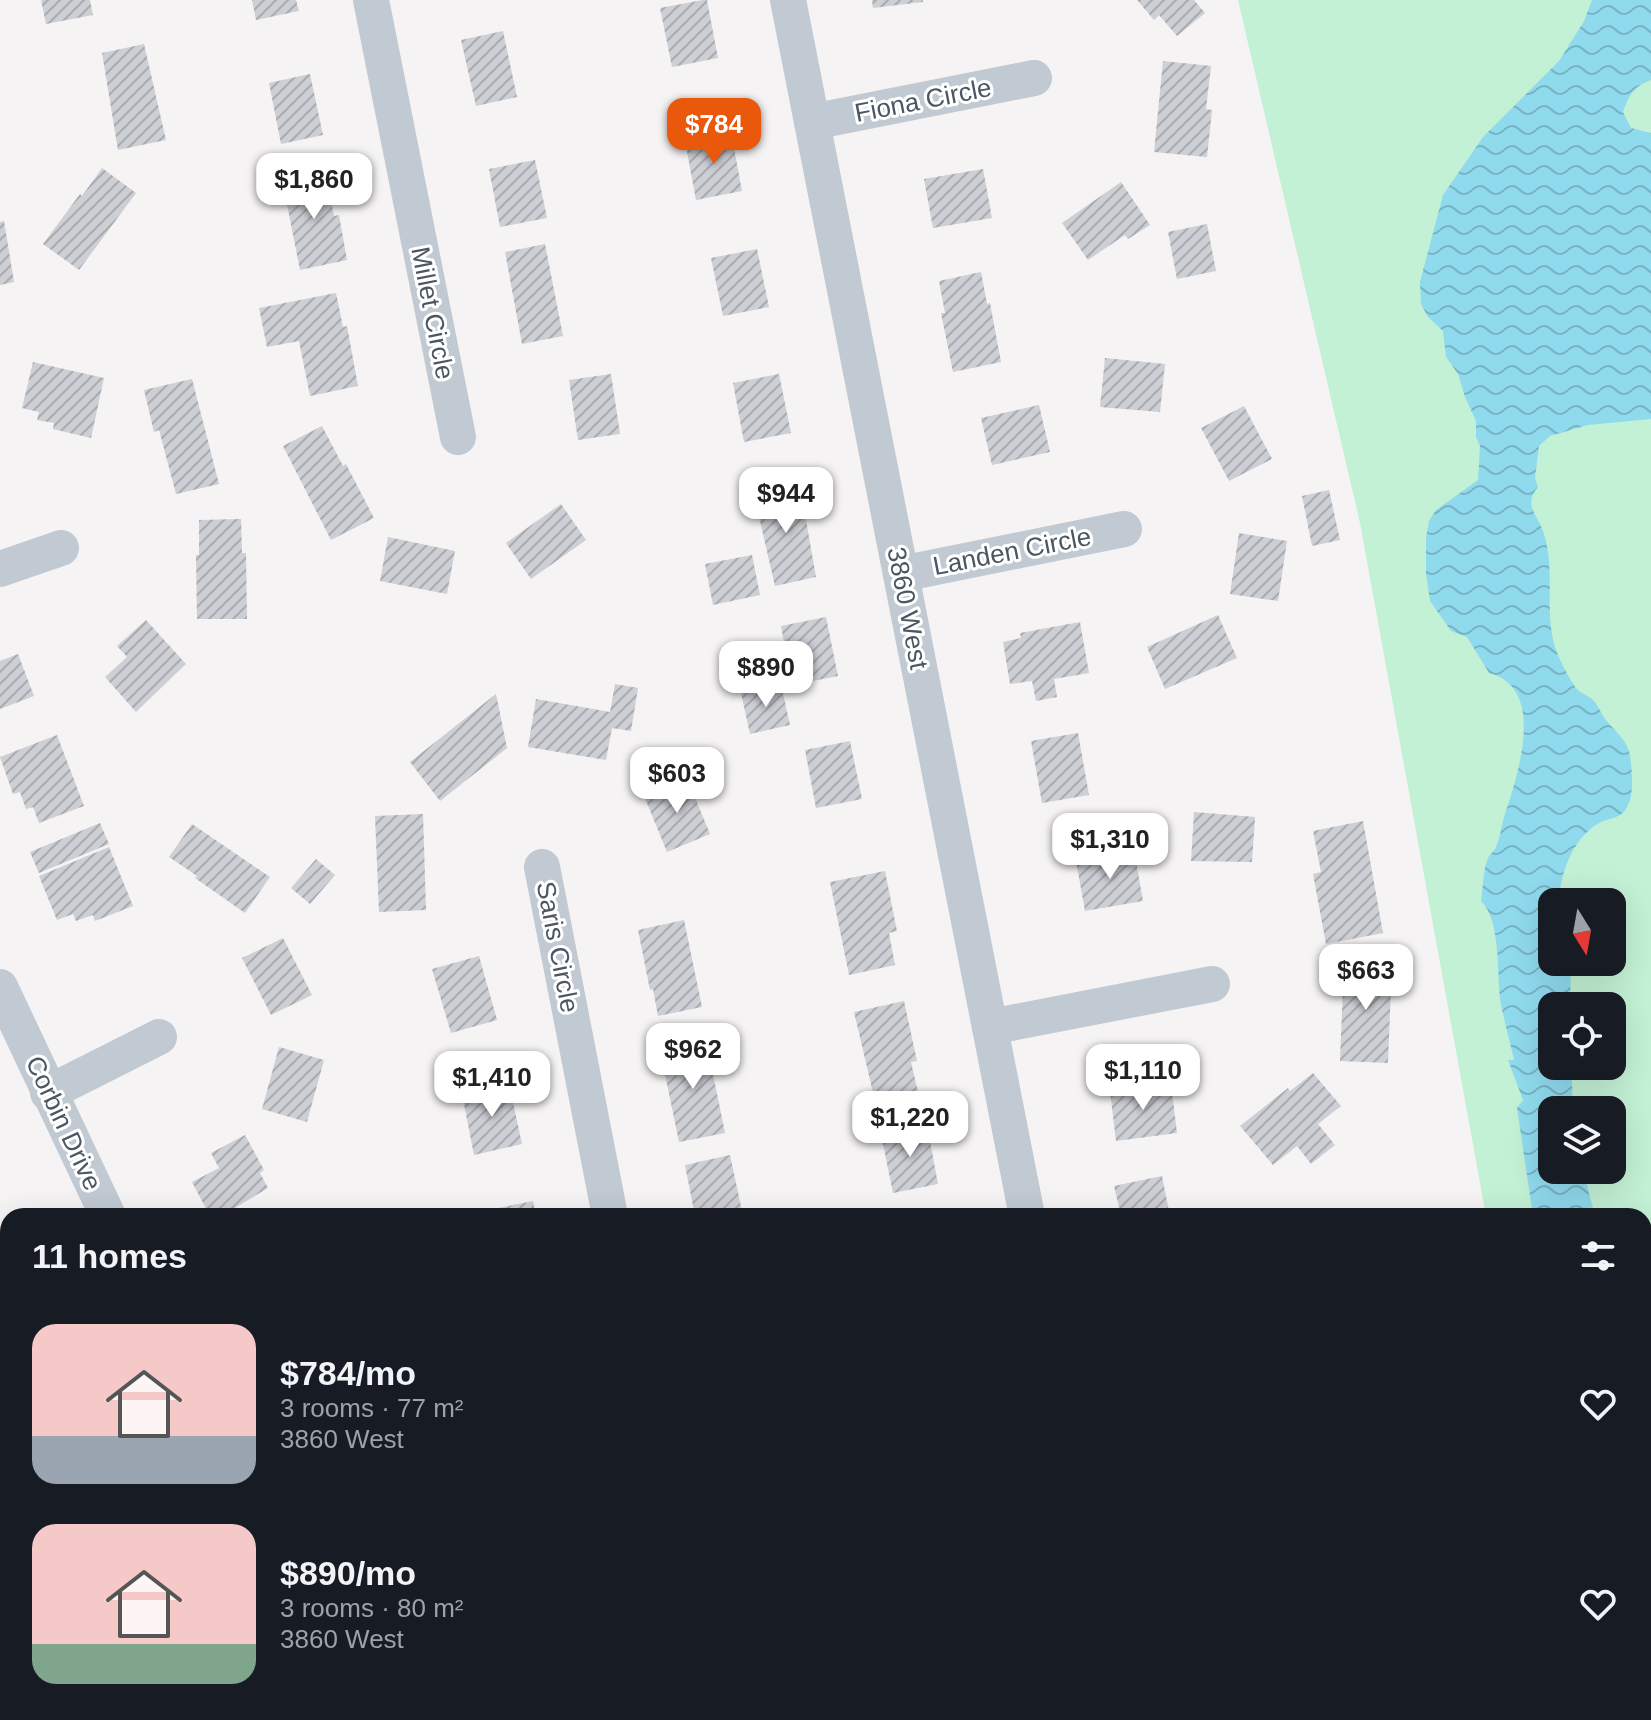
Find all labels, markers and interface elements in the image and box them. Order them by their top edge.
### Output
street label: Fiona Circle [852,72,994,128]
pin: $784 [667,98,761,166]
text: $784 [685,109,743,139]
pin: $1,860 [249,153,379,221]
text: $1,860 [274,164,354,194]
street label: Millet Circle [405,244,461,382]
pin: $944 [739,467,833,535]
text: $944 [757,478,815,508]
street label: Landen Circle [930,521,1094,581]
street label: 3860 West [881,544,935,672]
pin: $890 [719,641,813,709]
text: $890 [737,652,795,682]
pin: $603 [630,747,724,815]
text: $603 [648,758,706,788]
pin: $1,310 [1045,813,1175,881]
text: $1,310 [1070,824,1150,854]
street label: Saris Circle [531,879,585,1015]
north arrow [1538,888,1626,976]
map controls [1538,888,1626,1184]
pin: $663 [1319,944,1413,1012]
text: $663 [1337,955,1395,985]
button: locate [1538,992,1626,1080]
pin: $962 [646,1023,740,1091]
text: $962 [664,1034,722,1064]
pin: $1,110 [1078,1044,1208,1112]
street label: Corbin Drive [20,1051,108,1195]
pin: $1,410 [427,1051,557,1119]
text: $1,110 [1104,1055,1182,1085]
text: $1,410 [452,1062,532,1092]
pin: $1,220 [845,1091,975,1159]
button: layers [1538,1096,1626,1184]
text: $1,220 [870,1102,950,1132]
icon: filters [1576,1234,1620,1278]
text: 11 homes [32,1237,187,1275]
text: $784/mo [280,1354,416,1392]
icon: home [96,1356,192,1452]
icon: heart [1576,1382,1620,1426]
text: 3 rooms · 77 m² [280,1393,464,1423]
text: 3860 West [280,1424,404,1454]
text: $890/mo [280,1554,416,1592]
icon: home [96,1556,192,1652]
icon: heart [1576,1582,1620,1626]
text: 3 rooms · 80 m² [280,1593,464,1623]
text: 3860 West [280,1624,404,1654]

